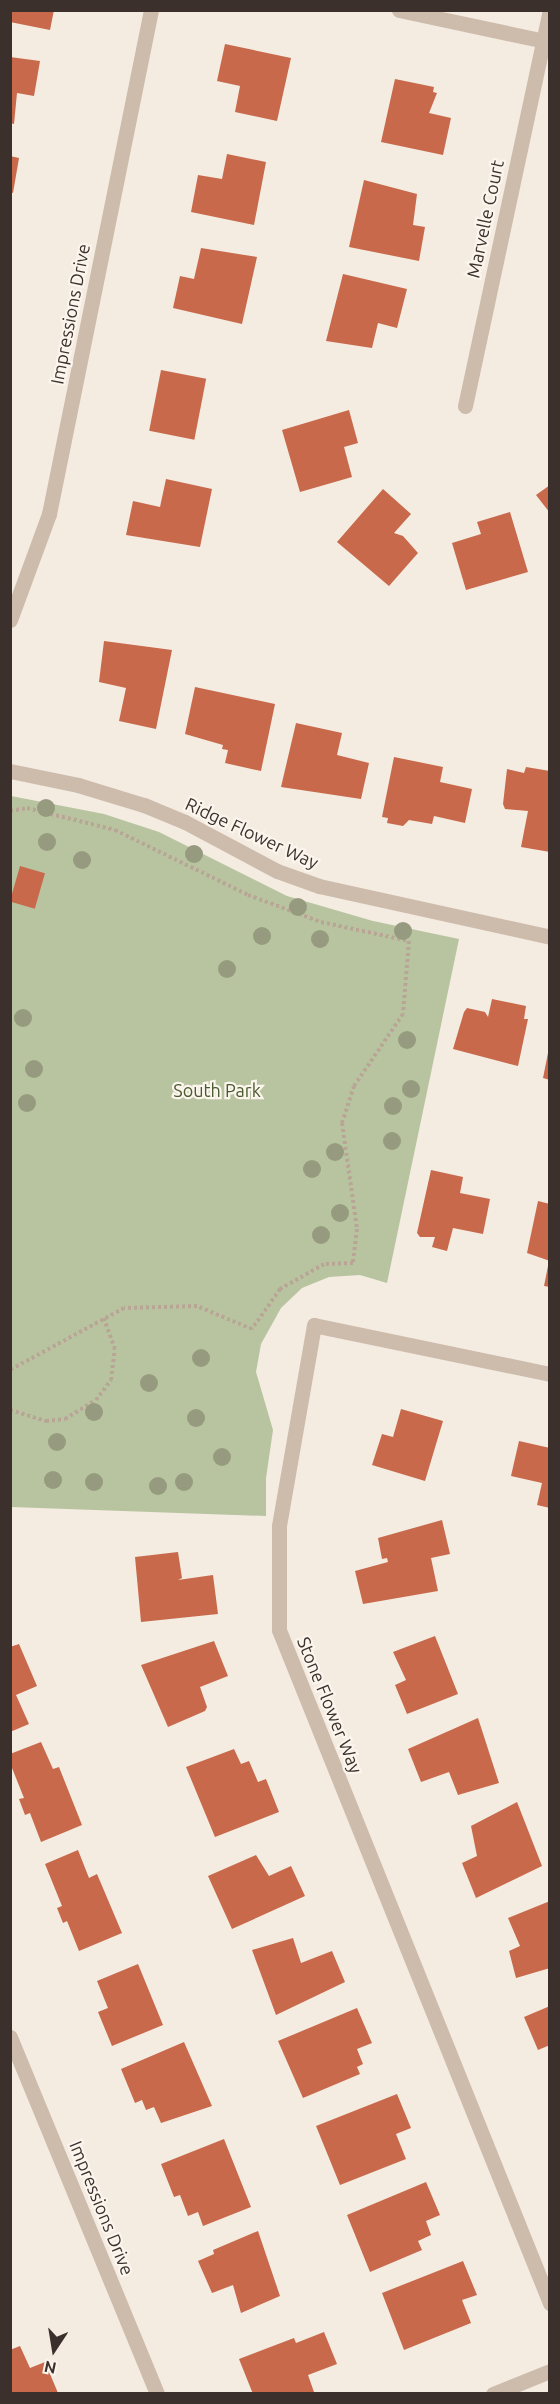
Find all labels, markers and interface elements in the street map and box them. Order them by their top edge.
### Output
street label: Marvelle Court [462,158,508,280]
street label: Impressions Drive [46,242,94,386]
street label: Ridge Flower Way [182,793,322,873]
park label: South Park [173,1079,261,1101]
street label: Stone Flower Way [293,1634,367,1776]
street label: Impressions Drive [65,2138,139,2278]
north arrow [24,2320,84,2380]
text: N [43,2358,58,2378]

